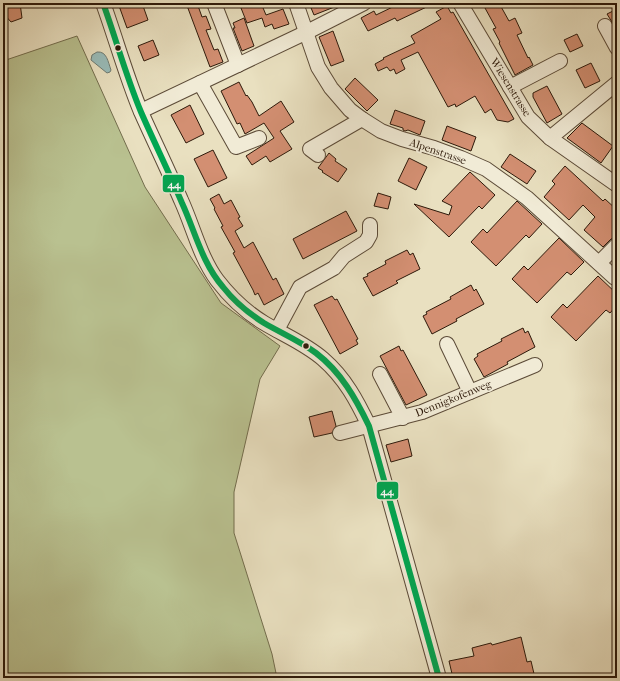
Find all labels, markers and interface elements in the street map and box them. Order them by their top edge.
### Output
unlabelled marker [113,43,123,53]
street label: Wiesenstrasse [487,55,534,119]
street label: Alpenstrasse [407,135,469,167]
line badge: 44 [162,174,185,193]
text: 44 [166,178,181,191]
unlabelled marker [301,341,311,351]
street label: Dennigkofenweg [413,377,493,420]
line badge: 44 [376,481,399,500]
text: 44 [379,485,394,498]

